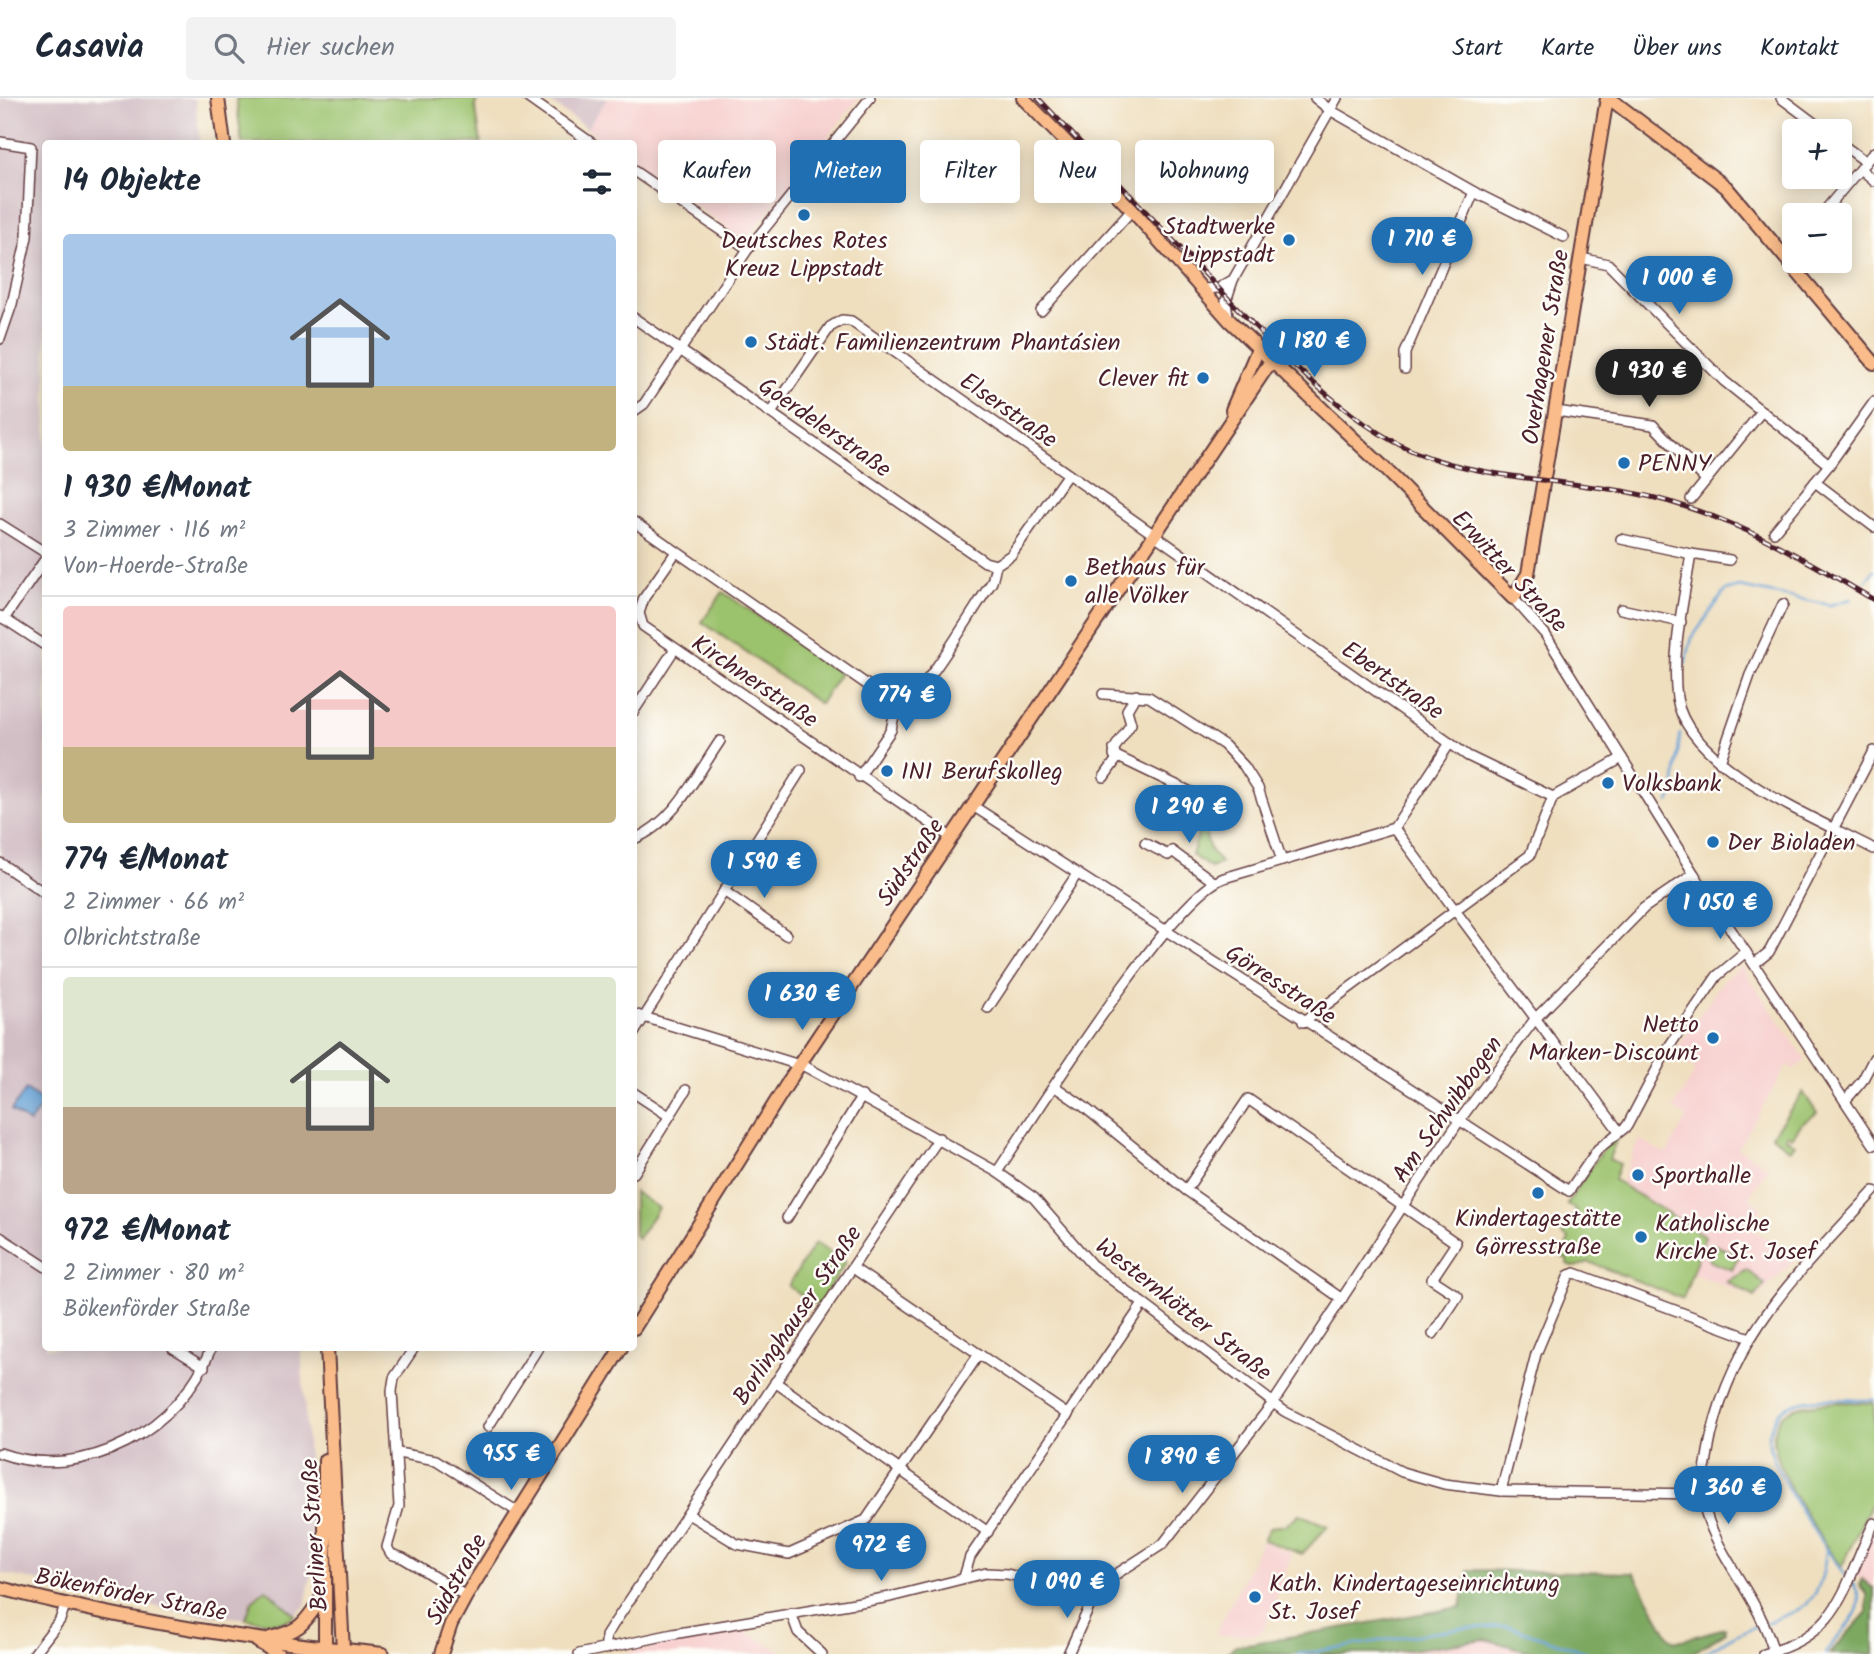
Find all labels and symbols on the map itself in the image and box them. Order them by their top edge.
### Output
marker: Deutsches Rotes Kreuz Lippstadt [796,207,812,223]
place label: Stadtwerke Lippstadt [1163,208,1276,275]
pin: 1 710 € [1357,218,1487,277]
place label: Deutsches Rotes Kreuz Lippstadt [721,222,887,289]
marker: Stadtwerke Lippstadt [1281,232,1297,248]
street label: Overhagener Straße [1512,247,1581,448]
pin: 1 000 € [1614,256,1744,316]
pin: 1 180 € [1249,320,1379,379]
place label: Städt. Familienzentrum Phantásien [765,324,1121,363]
marker: Städt. Familienzentrum Phantásien [743,334,759,350]
pin: 1 930 € [1584,350,1714,409]
place label: Clever fit [1097,360,1190,399]
street label: Elserstraße [951,363,1066,460]
street label: Goerdelerstraße [749,368,899,489]
marker: Clever fit [1195,370,1211,386]
place label: PENNY [1638,445,1713,484]
marker: PENNY [1616,455,1632,471]
street label: Erwitter Straße [1441,501,1577,643]
place label: Bethaus für alle Völker [1085,549,1206,616]
marker: Bethaus für alle Völker [1063,573,1079,589]
street label: Kirchnerstraße [683,625,826,739]
street label: Ebertstraße [1333,631,1452,731]
pin: 774 € [857,674,955,733]
place label: INI Berufskolleg [901,753,1063,792]
marker: INI Berufskolleg [879,763,895,779]
place label: Volksbank [1622,765,1722,804]
marker: Volksbank [1600,775,1616,791]
pin: 1 290 € [1124,786,1254,845]
street label: Südstraße [867,810,955,915]
place label: Der Bioladen [1727,824,1855,863]
marker: Der Bioladen [1705,834,1721,850]
pin: 1 590 € [699,840,829,900]
pin: 1 050 € [1655,882,1785,941]
street label: Görresstraße [1217,935,1344,1036]
pin: 1 630 € [737,972,867,1032]
place label: Netto Marken-Discount [1528,1006,1700,1073]
street label: Am Schwibbogen [1383,1028,1514,1192]
marker: Netto Marken-Discount [1705,1030,1721,1046]
place label: Sporthalle [1652,1157,1751,1196]
marker: Sporthalle [1630,1167,1646,1183]
marker: Kindertagestätte Görresstraße [1530,1185,1546,1201]
place label: Kindertagestätte Görresstraße [1455,1200,1621,1267]
place label: Katholische Kirche St. Josef [1655,1205,1819,1272]
street label: Borlinghauser Straße [723,1218,873,1414]
street label: Westernkötter Straße [1086,1228,1280,1392]
marker: Katholische Kirche St. Josef [1633,1229,1649,1245]
pin: 955 € [462,1432,560,1492]
pin: 1 890 € [1117,1436,1247,1495]
street label: Berliner Straße [291,1457,340,1612]
pin: 1 360 € [1663,1466,1793,1526]
pin: 972 € [832,1524,930,1583]
street label: Südstraße [416,1526,499,1633]
street label: Bökenförder Straße [31,1558,230,1633]
pin: 1 090 € [1002,1560,1132,1620]
place label: Kath. Kindertageseinrichtung St. Josef [1269,1565,1560,1632]
marker: Kath. Kindertageseinrichtung St. Josef [1247,1589,1263,1605]

